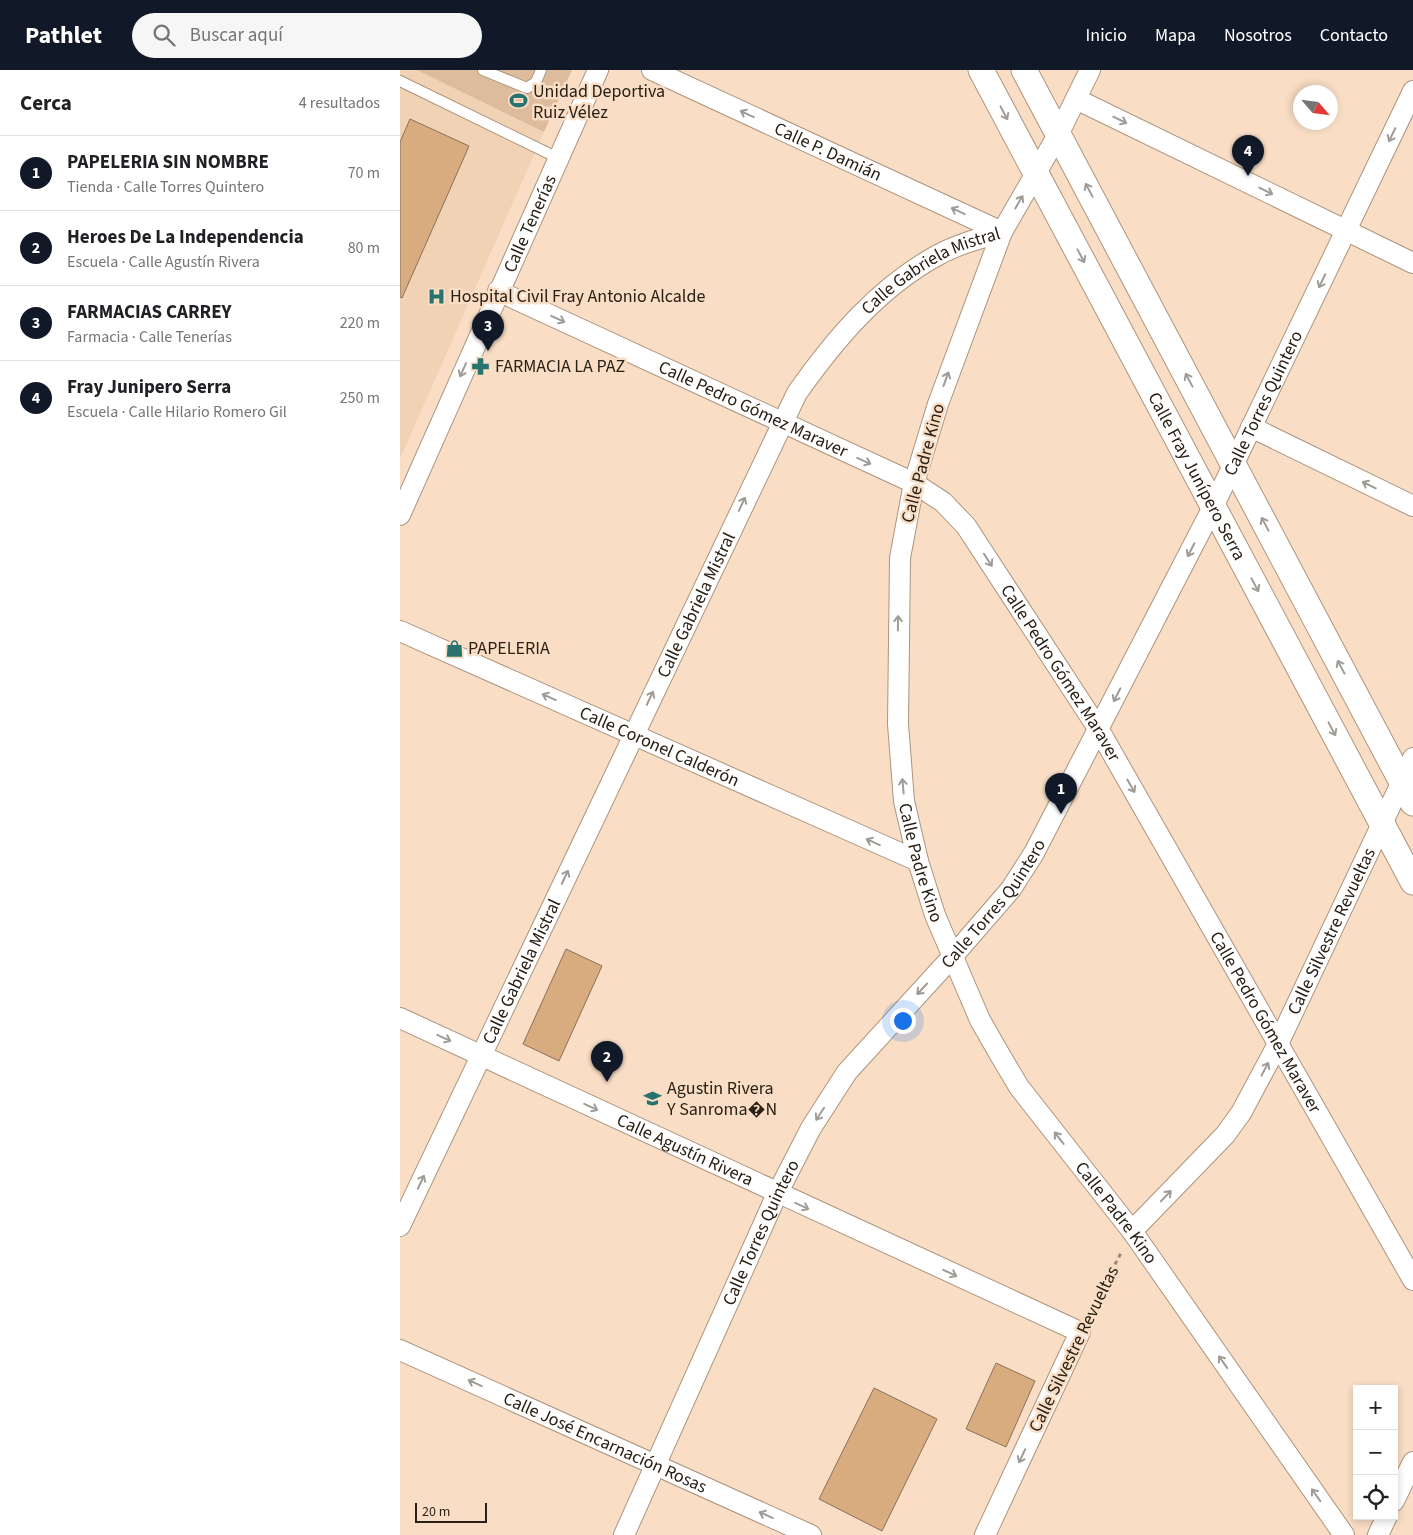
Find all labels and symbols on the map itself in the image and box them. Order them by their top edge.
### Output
place label: Unidad Deportiva Ruiz Vélez [533,79,665,125]
north arrow [1293,85,1338,130]
sports icon: Unidad Deportiva Ruiz Vélez [509,91,529,111]
one-way arrow [1000,105,1010,120]
one-way arrow [740,109,755,118]
street label: Calle P. Damián [770,116,886,187]
one-way arrow [1112,116,1127,125]
one-way arrow [1387,127,1396,142]
pin: 4 [1232,135,1264,176]
street label: Calle Tenerías [497,171,562,276]
one-way arrow [1084,183,1093,198]
one-way arrow [1258,187,1273,196]
one-way arrow [1015,195,1025,210]
one-way arrow [951,206,966,216]
street label: Calle Gabriela Mistral [855,221,1003,320]
one-way arrow [1076,249,1086,264]
one-way arrow [1316,273,1326,288]
place label: Hospital Civil Fray Antonio Alcalde [450,284,705,309]
hospital icon: Hospital Civil Fray Antonio Alcalde [426,286,446,306]
pin: 3 [472,310,504,351]
one-way arrow [550,315,565,324]
street label: Calle Torres Quintero [1217,326,1309,480]
place label: FARMACIA LA PAZ [495,354,625,379]
street label: Calle Pedro Gómez Maraver [654,354,853,464]
pharmacy icon: FARMACIA LA PAZ [471,356,491,376]
one-way arrow [458,362,468,377]
one-way arrow [942,372,951,388]
one-way arrow [1184,373,1194,388]
street label: Calle Fray Junípero Serra [1142,388,1252,565]
street label: Calle Padre Kino [895,401,951,525]
one-way arrow [856,456,871,466]
one-way arrow [1362,479,1377,489]
one-way arrow [738,497,747,512]
one-way arrow [1260,516,1270,531]
street label: Calle Gabriela Mistral [651,528,741,682]
one-way arrow [1186,542,1195,557]
one-way arrow [983,552,993,566]
one-way arrow [1250,578,1260,593]
street label: Calle Pedro Gómez Maraver [995,579,1127,767]
one-way arrow [893,615,903,632]
place label: PAPELERIA [468,636,550,661]
shop icon: PAPELERIA [444,638,464,658]
one-way arrow [1336,660,1346,675]
one-way arrow [1112,687,1122,702]
one-way arrow [542,691,557,701]
one-way arrow [645,691,655,706]
street label: Calle Coronel Calderón [576,700,744,793]
one-way arrow [1327,721,1337,736]
pin: 1 [1045,773,1077,814]
one-way arrow [898,778,908,794]
one-way arrow [1126,778,1136,793]
street label: Calle Padre Kino [892,801,949,926]
street label: Calle Torres Quintero [935,835,1052,974]
one-way arrow [866,836,881,846]
street label: Calle Silvestre Revueltas [1281,843,1381,1019]
one-way arrow [561,870,570,885]
street label: Calle Gabriela Mistral [476,895,567,1048]
street label: Calle Pedro Gómez Maraver [1204,927,1328,1118]
one-way arrow [916,982,928,995]
your location [890,1008,916,1034]
one-way arrow [436,1034,451,1043]
pin: 2 [591,1041,623,1082]
one-way arrow [1260,1062,1270,1077]
place label: Agustin Rivera Y Sanroma�N [666,1076,777,1122]
school or university icon: Agustin Rivera Y Sanroma�N [643,1088,663,1108]
one-way arrow [584,1102,599,1112]
street label: Calle Agustín Rivera [613,1107,757,1192]
one-way arrow [815,1107,825,1121]
one-way arrow [1054,1131,1064,1145]
street label: Calle Torres Quintero [716,1155,805,1309]
street label: Calle Padre Kino [1069,1156,1164,1269]
one-way arrow [417,1175,426,1190]
one-way arrow [1160,1190,1172,1203]
one-way arrow [794,1201,809,1211]
street label: Calle Silvestre Revueltas [1023,1262,1125,1436]
one-way arrow [942,1269,957,1278]
one-way arrow [1218,1355,1228,1369]
one-way arrow [468,1378,483,1388]
street label: Calle José Encarnación Rosas [499,1386,711,1499]
one-way arrow [1017,1448,1026,1463]
one-way arrow [1311,1488,1321,1502]
scale bar [415,1500,488,1523]
one-way arrow [759,1510,774,1519]

